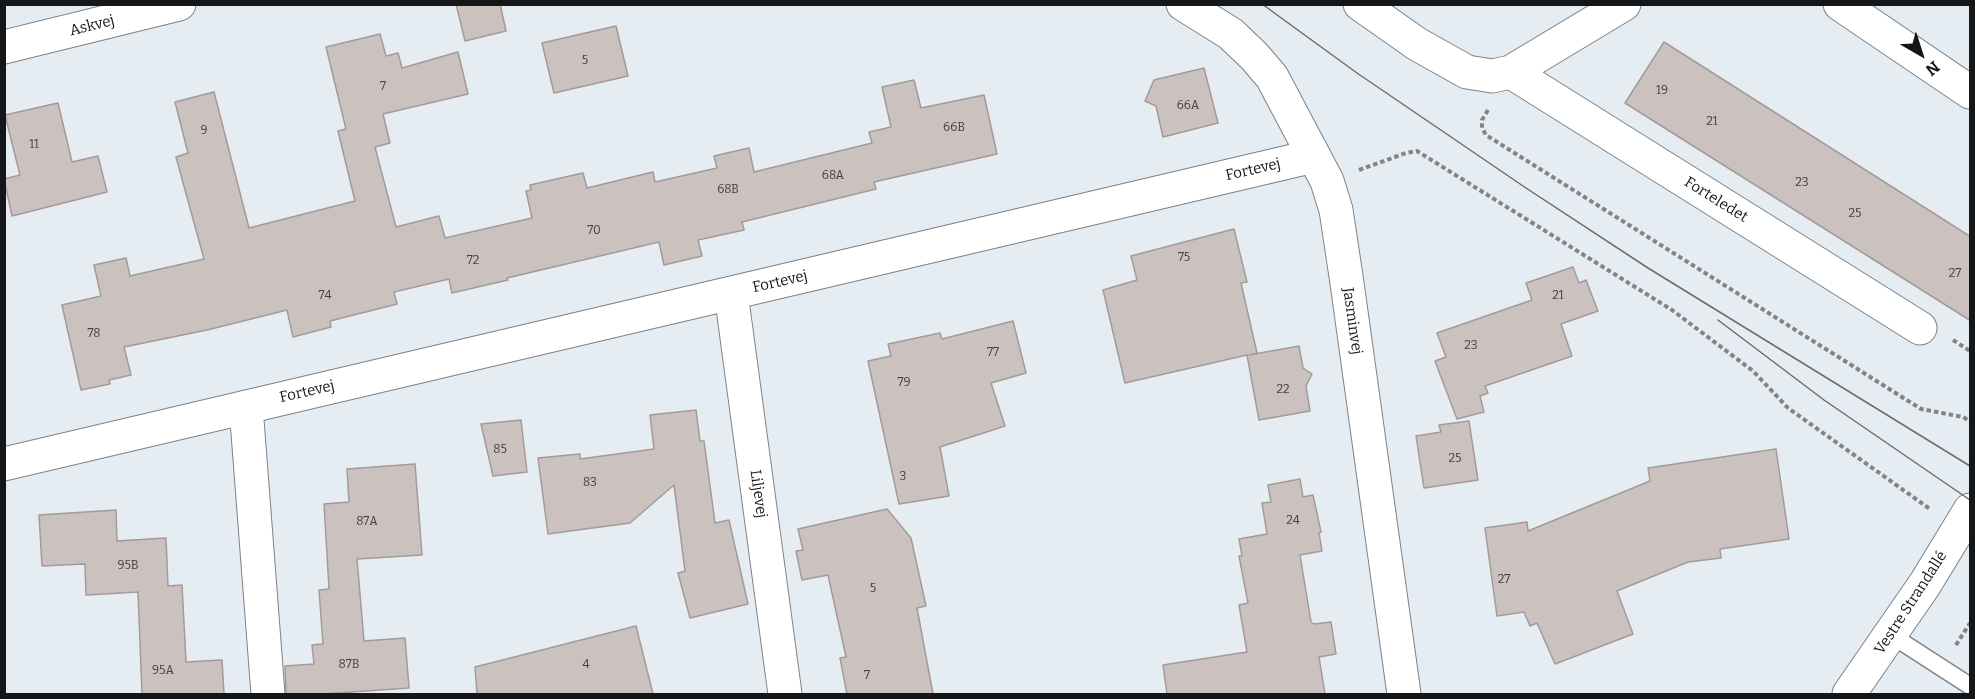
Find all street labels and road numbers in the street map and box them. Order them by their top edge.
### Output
street label: Askvej [68,12,116,40]
street label: Fortevej [1224,155,1282,185]
street label: Forteledet [1681,173,1751,227]
street label: Fortevej [751,267,809,297]
street label: Jasminvej [1338,286,1366,356]
street label: Fortevej [278,377,336,407]
street label: Liljevej [746,469,770,519]
street label: Vestre Strandallé [1871,548,1951,658]

